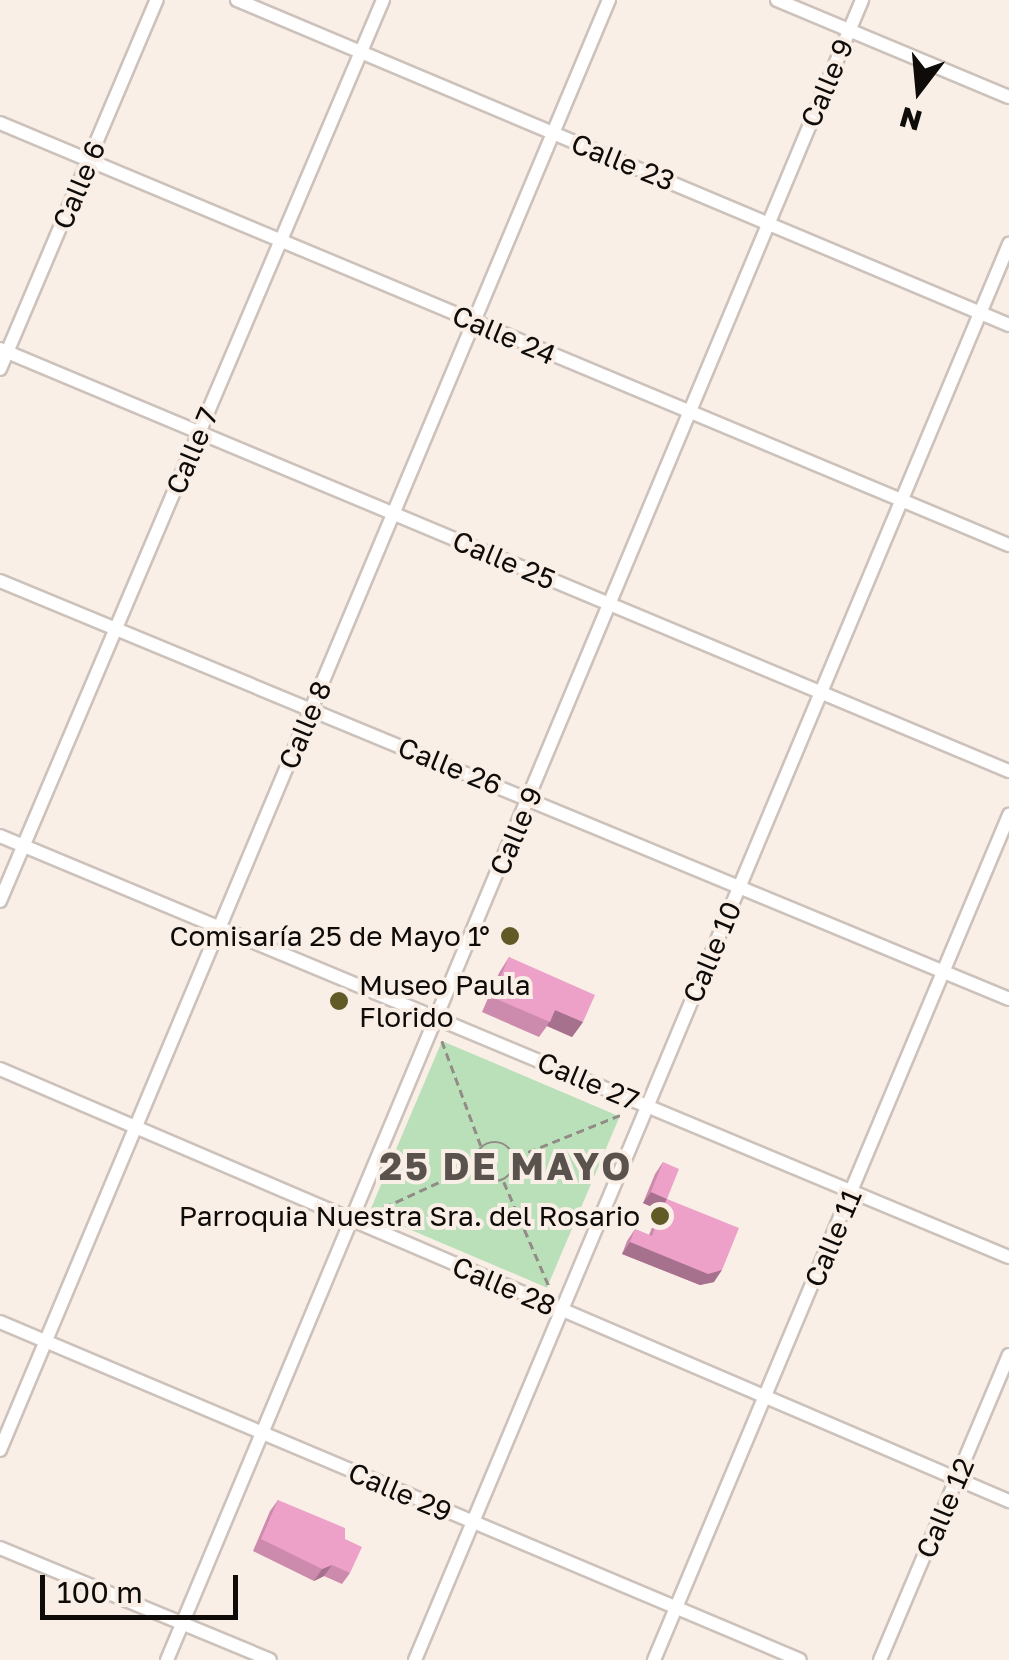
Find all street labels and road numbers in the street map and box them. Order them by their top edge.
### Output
street label: Calle 9 [793,34,861,132]
street label: Calle 23 [566,126,680,198]
street label: Calle 6 [45,136,113,234]
street label: Calle 24 [447,298,561,372]
street label: Calle 7 [159,403,225,499]
street label: Calle 25 [448,523,560,597]
street label: Calle 8 [271,676,339,774]
street label: Calle 26 [393,730,507,802]
street label: Calle 9 [482,782,550,880]
street label: Calle 10 [676,896,748,1008]
street label: Calle 27 [532,1045,644,1117]
street label: Calle 11 [797,1184,869,1292]
street label: Calle 28 [447,1249,561,1323]
street label: Calle 12 [909,1453,981,1563]
street label: Calle 29 [343,1455,457,1529]

